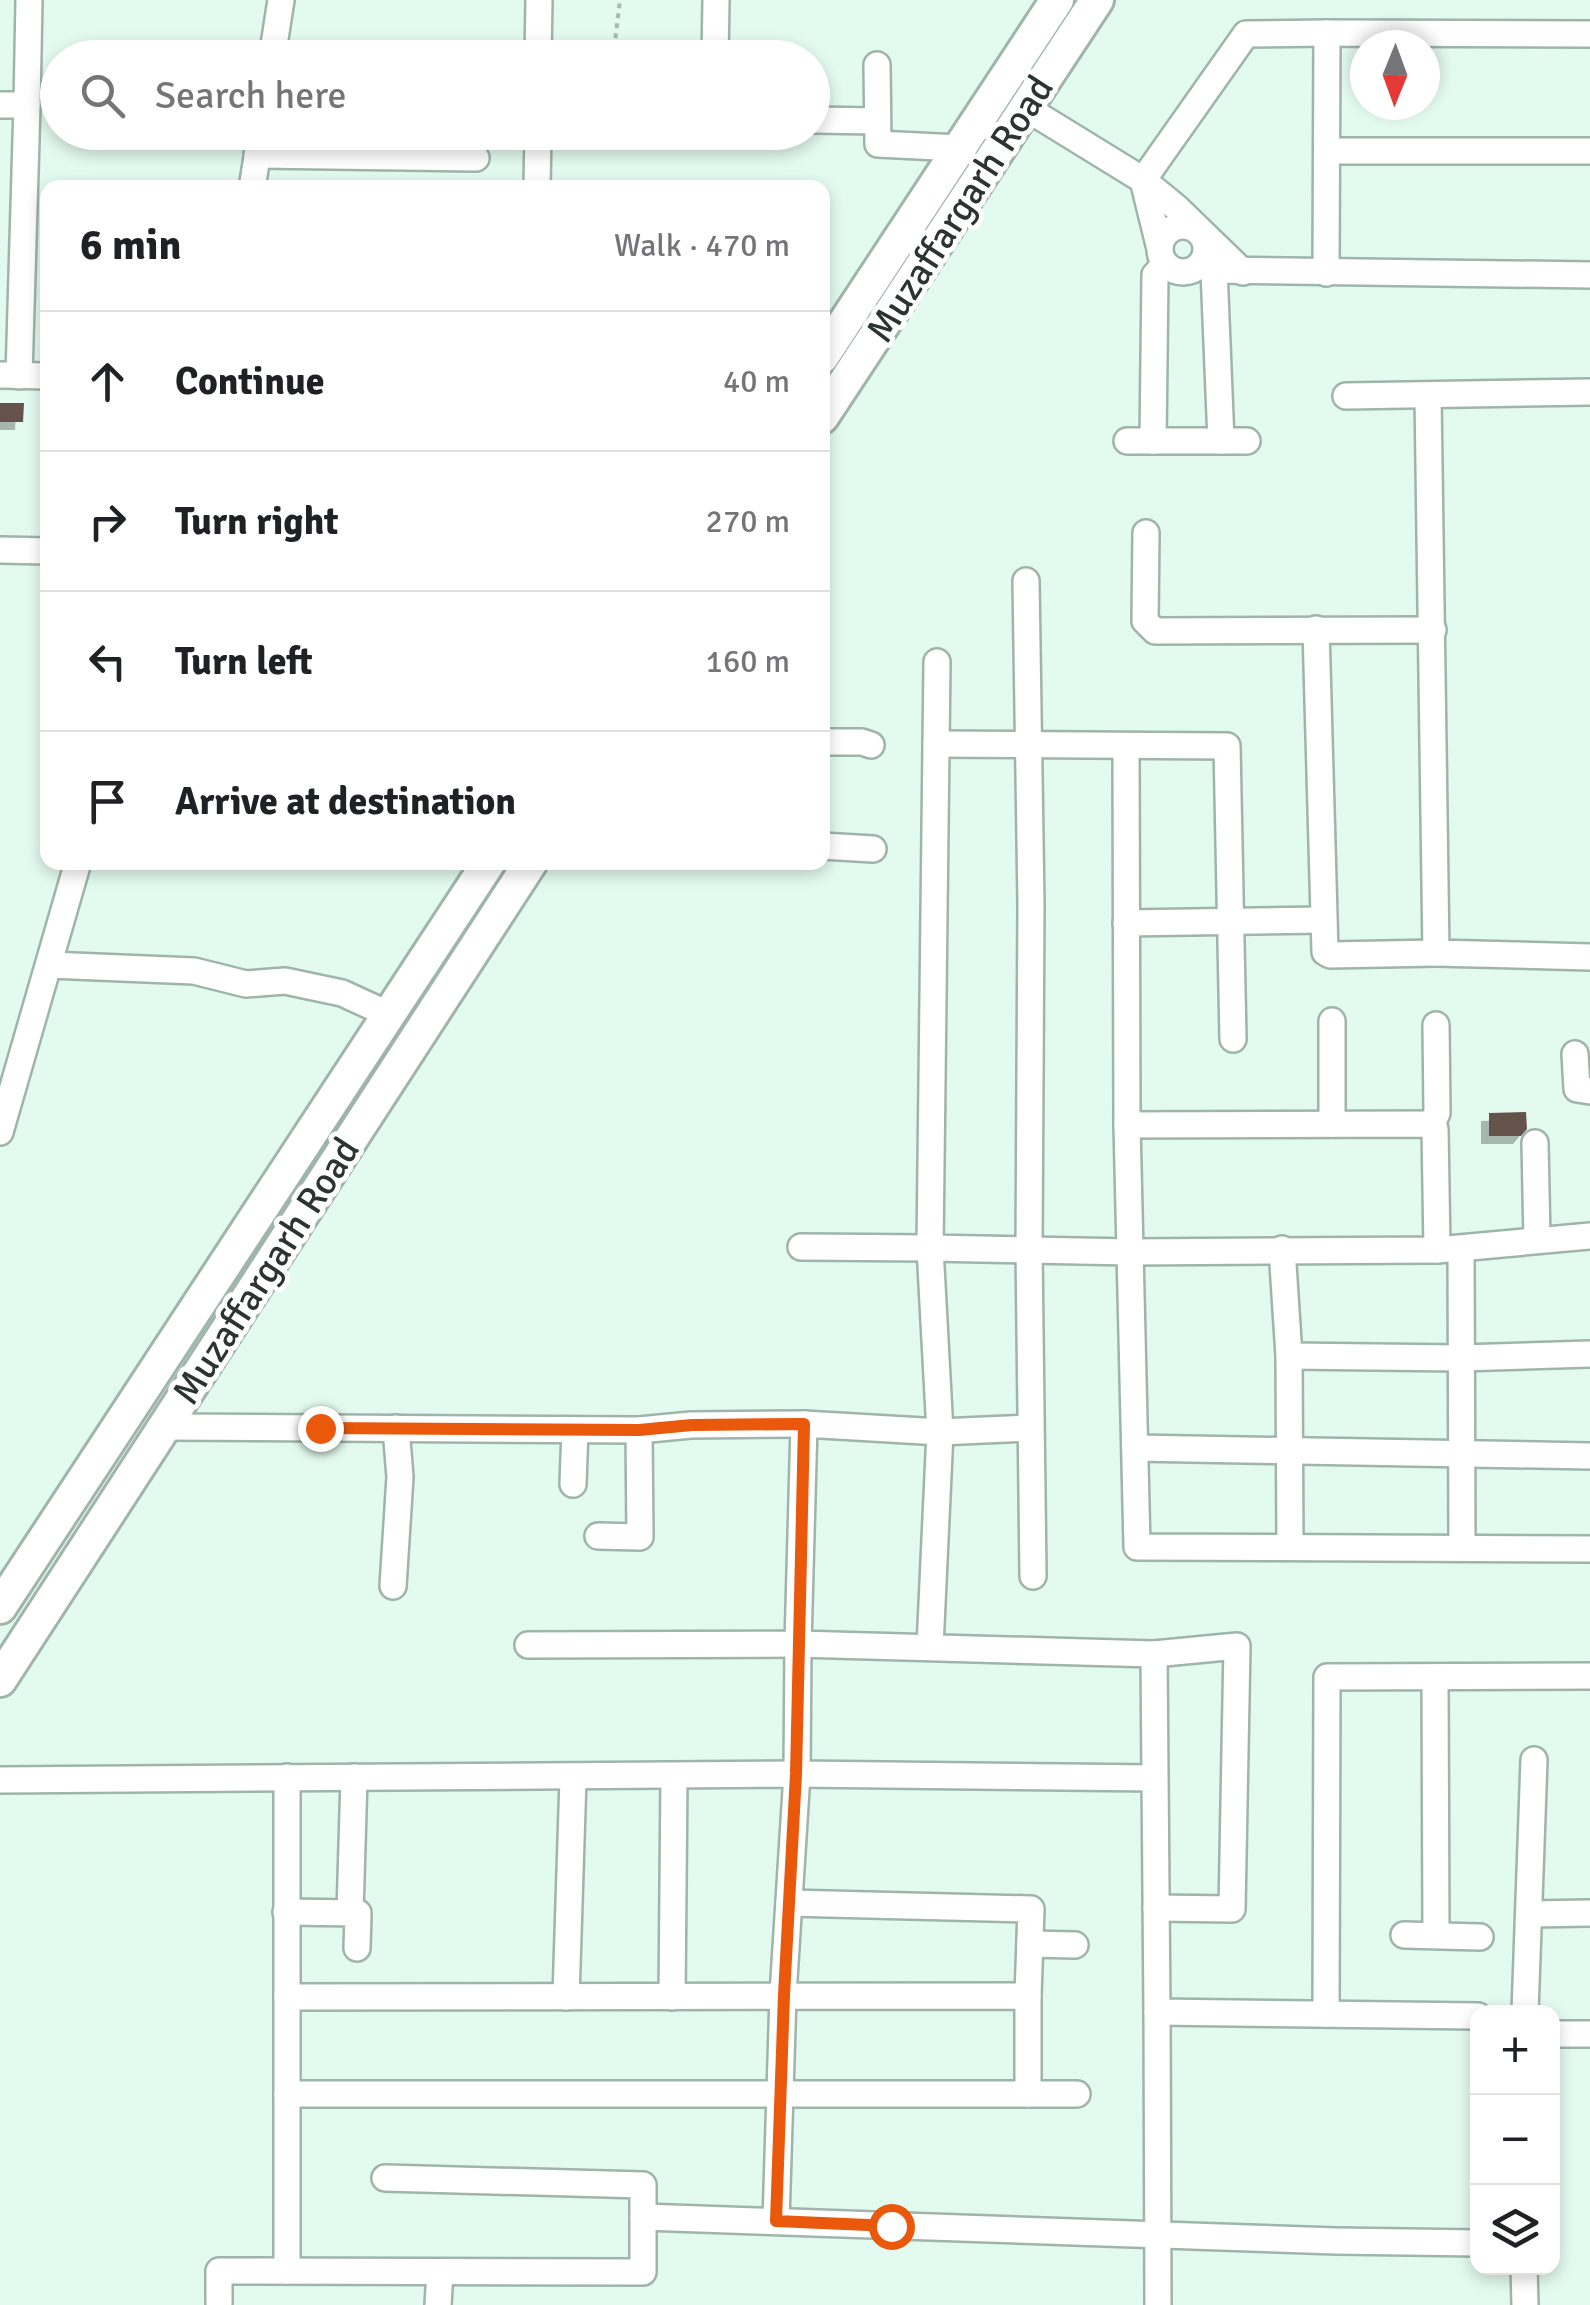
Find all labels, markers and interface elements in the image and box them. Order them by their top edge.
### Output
north arrow [1350,30,1440,120]
search box [40,40,830,150]
street label: Muzaffargarh Road [856,67,1064,351]
icon: search [75,68,130,123]
text: Search here [155,72,347,119]
text: 6 min [80,220,181,271]
text: Walk · 470 m [614,226,790,265]
icon: ahead [80,354,135,409]
text: Continue [175,358,325,405]
text: 40 m [723,362,790,401]
icon: right [80,494,135,549]
text: Turn right [175,498,339,545]
text: 270 m [706,502,790,541]
icon: left [80,634,135,689]
text: Turn left [175,638,313,685]
text: 160 m [706,642,790,681]
icon: arrive [80,774,135,829]
text: Arrive at destination [175,778,516,825]
street label: Muzaffargarh Road [162,1129,370,1413]
route end [298,1406,344,1452]
map controls [1470,2005,1560,2275]
button: + [1470,2005,1560,2095]
button: − [1470,2095,1560,2185]
button: layers [1470,2185,1560,2275]
route start [869,2204,915,2250]

